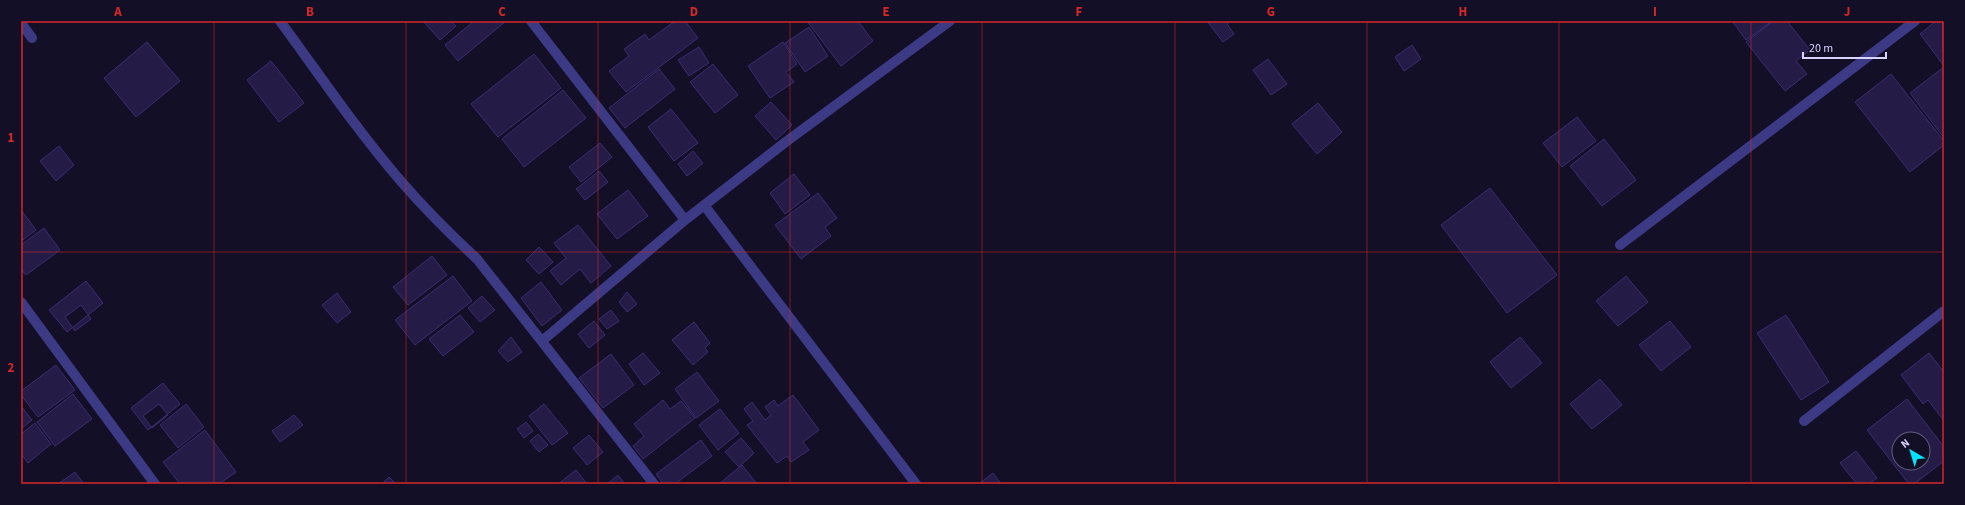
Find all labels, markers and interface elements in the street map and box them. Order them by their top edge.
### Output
text: A [113,3,122,21]
text: B [306,3,314,21]
text: C [498,3,506,21]
text: D [690,3,698,21]
text: E [882,3,890,21]
text: F [1076,3,1083,21]
text: G [1267,3,1275,21]
text: H [1459,3,1467,21]
text: I [1653,3,1657,21]
text: J [1844,3,1850,21]
scale bar [1803,34,1886,60]
text: 20 m [1809,40,1833,57]
text: 1 [8,129,15,147]
text: 2 [8,359,15,377]
north arrow [1891,431,1931,471]
text: N [1898,435,1913,452]

